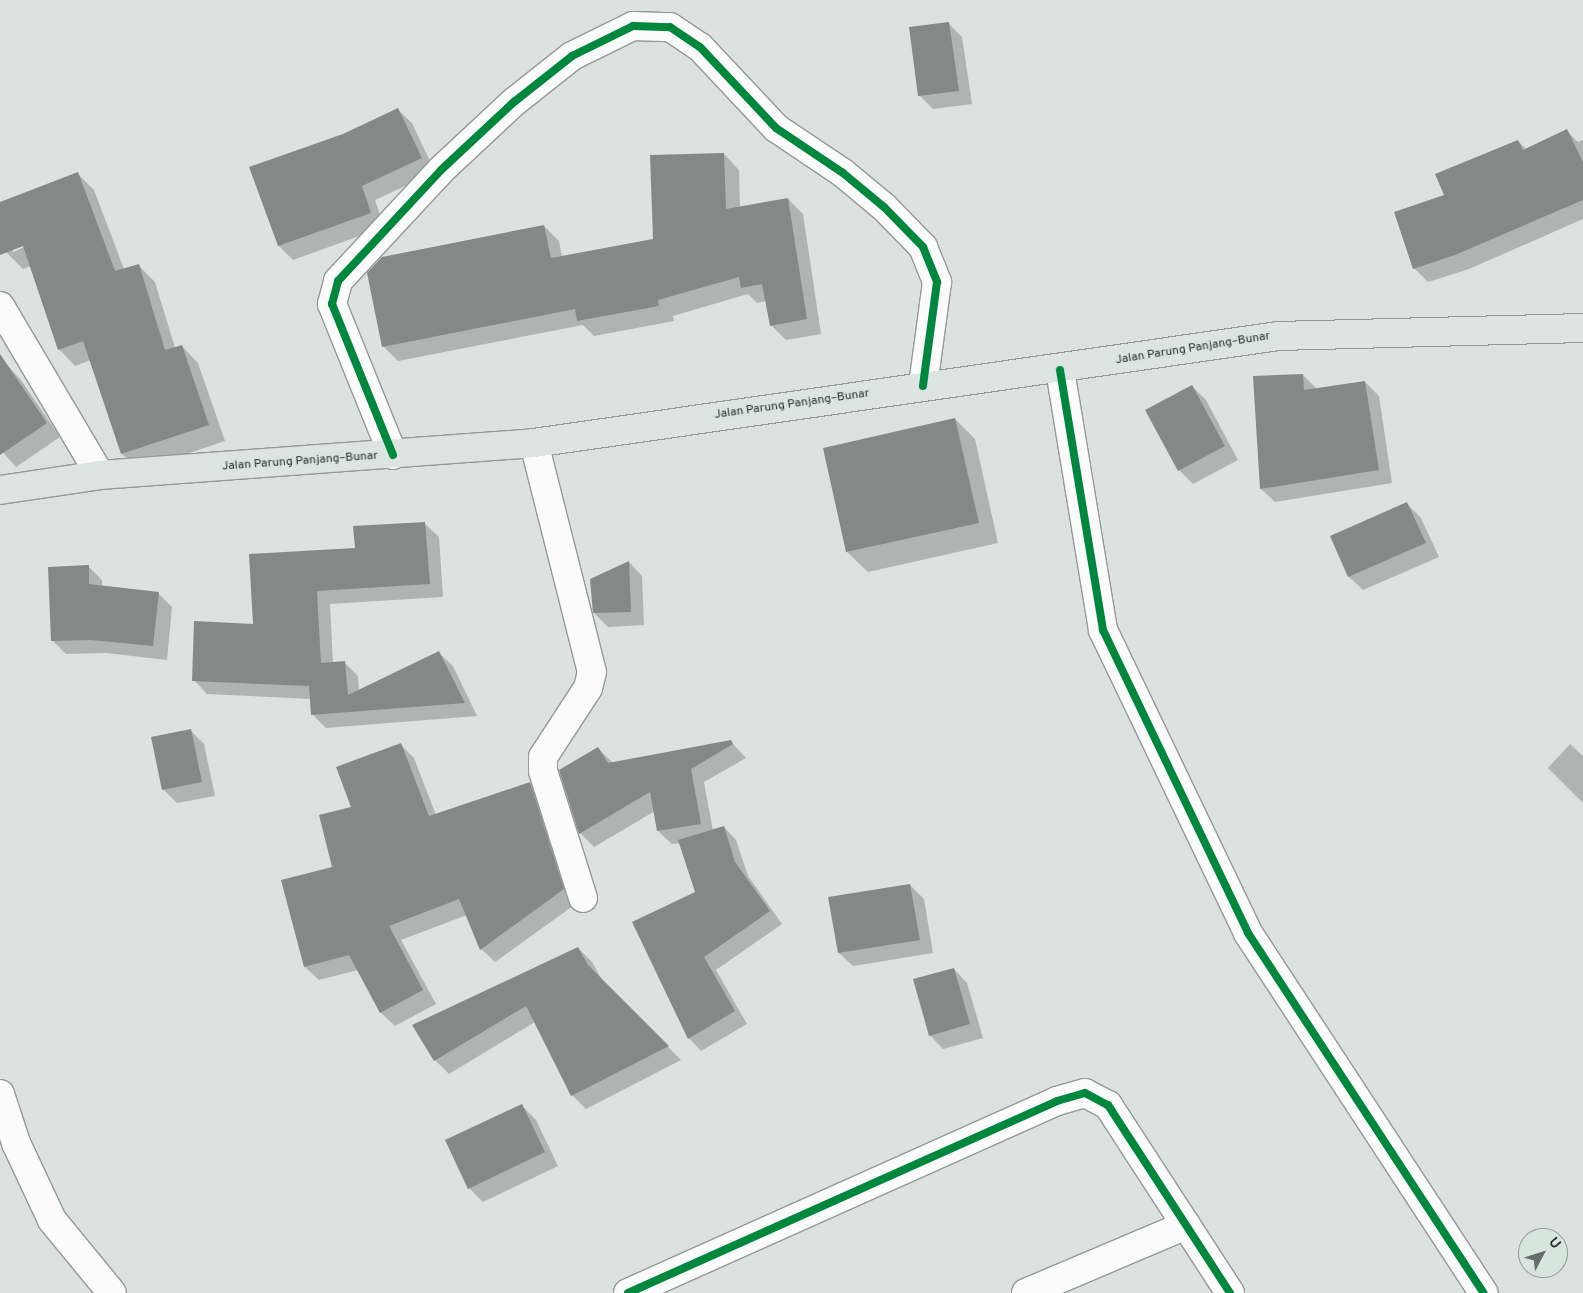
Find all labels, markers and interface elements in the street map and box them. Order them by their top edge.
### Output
street label: Jalan Parung Panjang–Bunar [1115,330,1271,368]
street label: Jalan Parung Panjang–Bunar [714,387,870,423]
street label: Jalan Parung Panjang–Bunar [221,449,379,475]
north arrow [1518,1228,1568,1278]
text: U [1544,1234,1564,1253]

